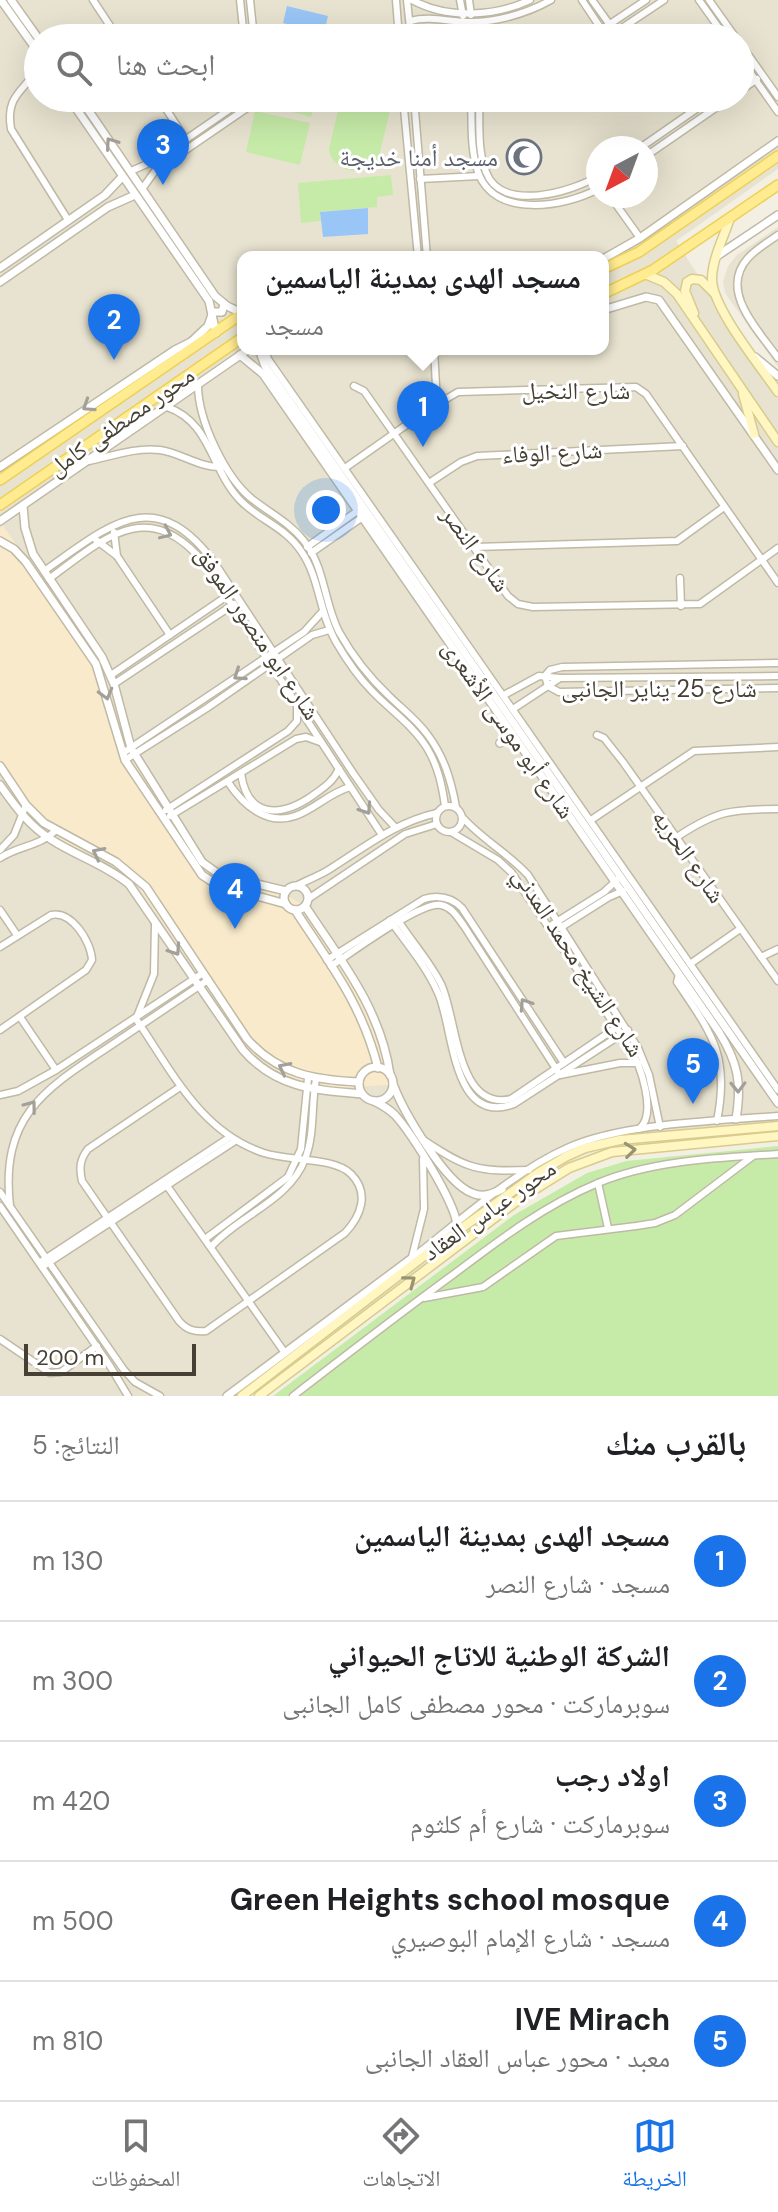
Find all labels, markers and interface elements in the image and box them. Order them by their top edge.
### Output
search box [24,24,754,112]
text: ابحث هنا [116,45,215,84]
icon: search [52,46,96,90]
pin: 3 [137,119,189,185]
north arrow [586,136,658,208]
one-way arrow [106,137,121,151]
mosque icon: مسجد أمنا خديجة [505,138,543,176]
place label: مسجد أمنا خديجة [340,142,498,173]
popup [237,251,609,355]
text: مسجد الهدى بمدينة الياسمين [265,258,581,297]
pin: 2 [88,294,140,360]
text: مسجد [265,309,324,343]
street label: محور مصطفى كامل [42,359,200,483]
street label: شارع النخيل [522,375,630,406]
pin: 1 [397,381,449,447]
one-way arrow [82,397,97,412]
street label: شارع الوفاء [501,434,603,470]
your location [306,490,346,530]
street label: شارع النصر [434,499,517,598]
one-way arrow [157,524,172,540]
street label: شارع ابو منصور الموفق [188,540,328,726]
street label: شارع أبو موسى الأشعرى [436,634,582,824]
one-way arrow [234,665,248,680]
street label: شارع 25 يناير الجانبى [561,673,757,704]
one-way arrow [97,687,114,701]
one-way arrow [356,801,371,815]
street label: شارع الحريه [645,803,733,909]
one-way arrow [92,848,107,863]
street label: شارع الشيخ محمد المدني [503,862,652,1065]
pin: 4 [209,863,261,929]
one-way arrow [165,942,180,956]
one-way arrow [520,998,535,1013]
pin: 5 [667,1038,719,1104]
one-way arrow [277,1062,292,1077]
one-way arrow [729,1081,747,1094]
one-way arrow [22,1100,36,1115]
one-way arrow [624,1141,637,1158]
street label: محور عباس العقاد [416,1153,562,1267]
one-way arrow [401,1277,416,1291]
scale bar [24,1340,196,1376]
text: 200 m [36,1343,104,1372]
text: بالقرب منك [605,1421,746,1466]
text: النتائج: 5 [32,1428,120,1462]
text: مسجد الهدى بمدينة الياسمين [354,1516,670,1555]
text: 130 m [32,1544,103,1578]
text: 1 [715,1544,725,1578]
text: مسجد · شارع النصر [486,1567,670,1601]
text: الشركة الوطنية للاتاج الحيواني [328,1636,670,1675]
text: 300 m [32,1664,113,1698]
text: 2 [713,1664,728,1698]
text: سوبرماركت · محور مصطفى كامل الجانبى [282,1687,670,1721]
text: اولاد رجب [555,1756,670,1795]
text: 420 m [32,1784,110,1818]
text: 3 [712,1784,728,1818]
text: سوبرماركت · شارع أم كلثوم [410,1807,670,1841]
text: Green Heights school mosque [230,1880,670,1919]
text: 500 m [32,1904,114,1938]
text: 4 [712,1904,728,1938]
text: مسجد · شارع الإمام البوصيري [390,1921,670,1955]
text: IVE Mirach [515,2000,670,2039]
text: 810 m [32,2024,103,2058]
text: 5 [712,2024,728,2058]
text: معبد · محور عباس العقاد الجانبى [365,2041,670,2075]
tab: المحفوظات [91,2114,180,2200]
tab: الاتجاهات [362,2114,440,2200]
tab: الخريطة [622,2114,687,2200]

